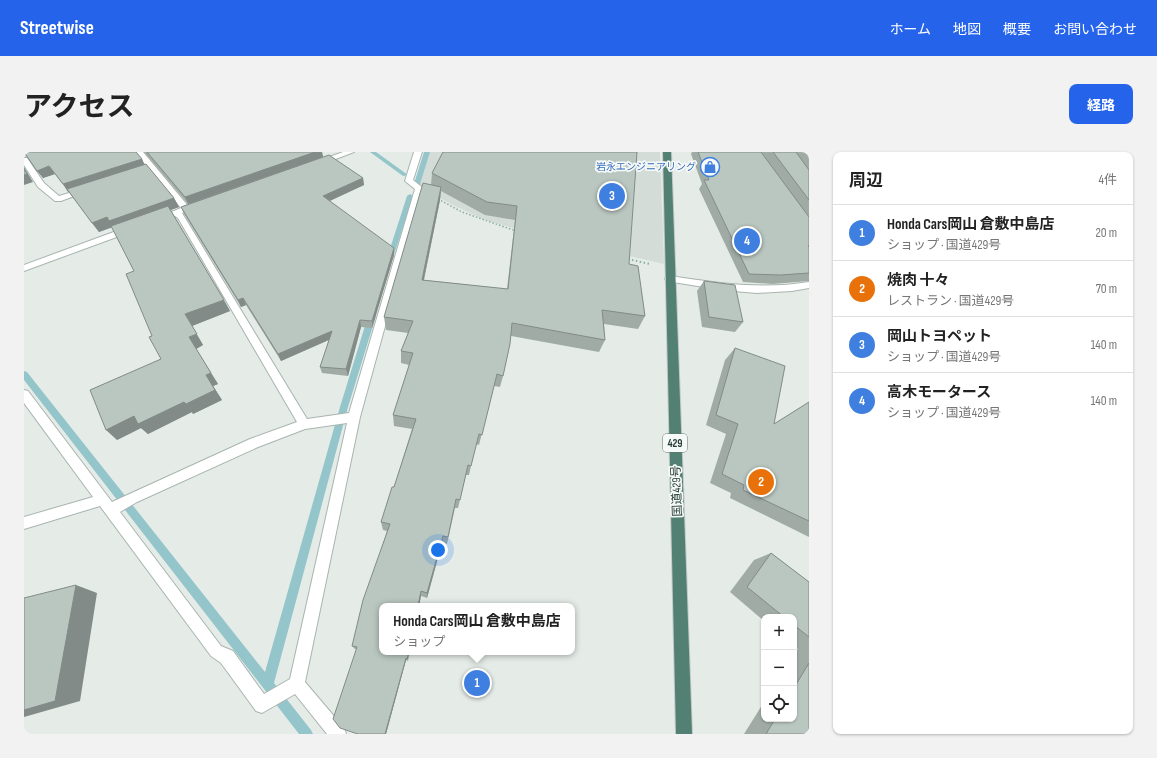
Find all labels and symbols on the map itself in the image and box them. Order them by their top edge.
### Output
shop icon: 岩永エンジニアリング [699,156,721,178]
place label: 岩永エンジニアリング [596,161,696,173]
pin: 3 [599,181,625,211]
pin: 4 [734,226,760,256]
road number: 429 [663,434,687,452]
street label: 国道429号 [669,465,685,517]
pin: 2 [748,467,774,497]
your location [428,540,448,560]
pin: 1 [464,668,490,698]

